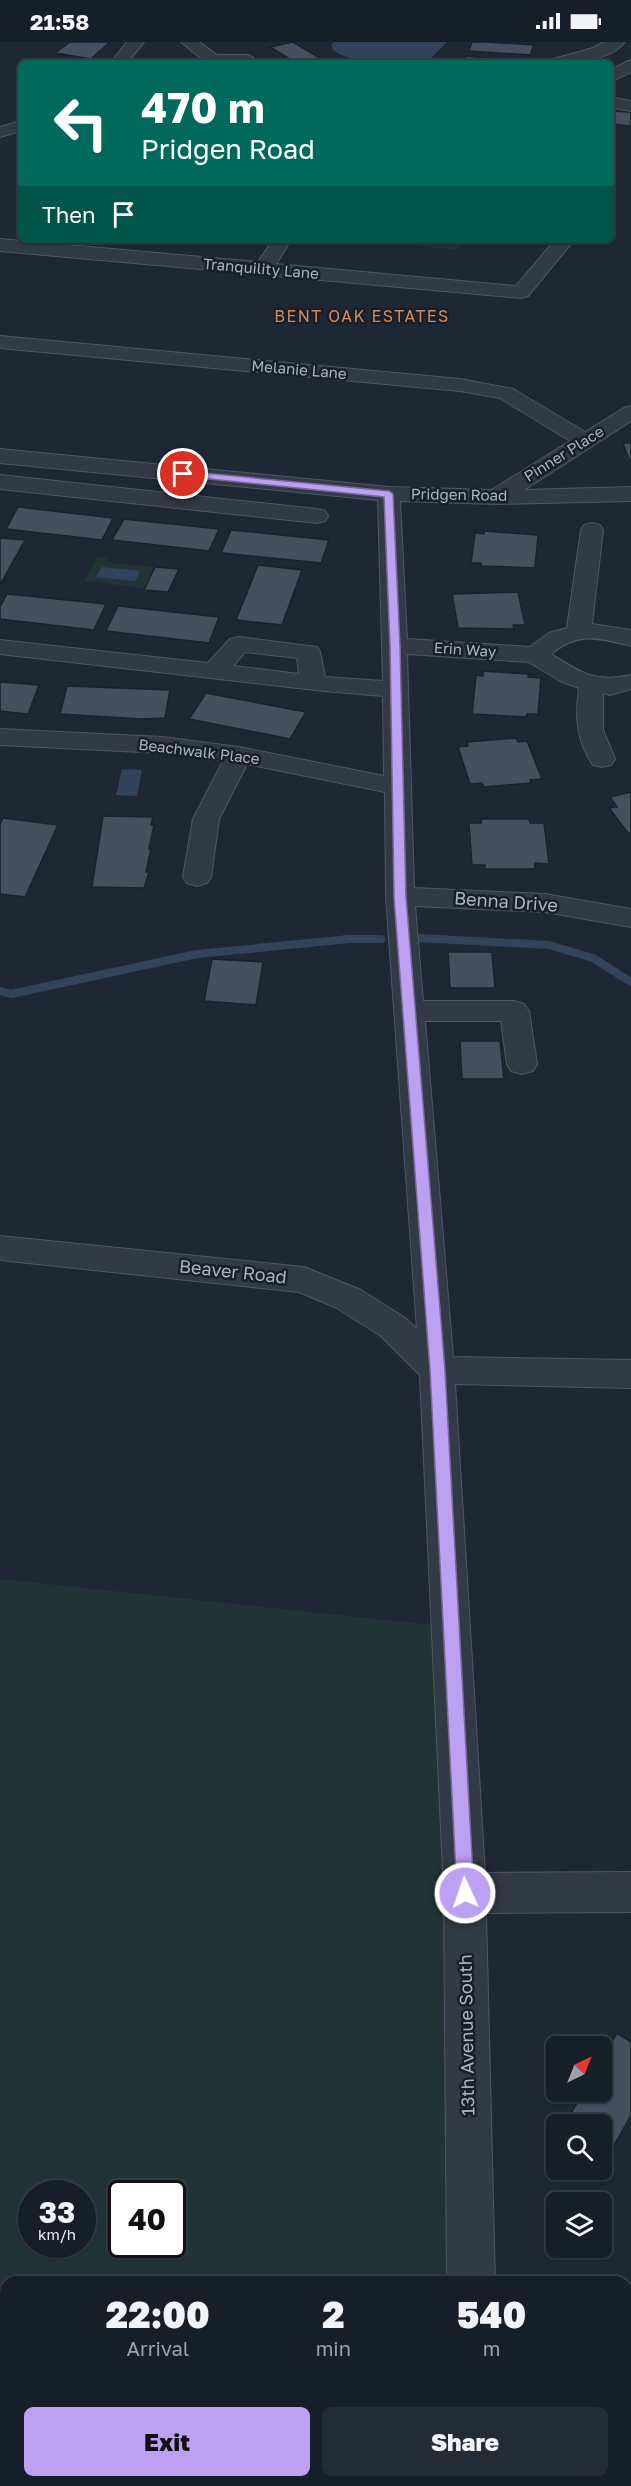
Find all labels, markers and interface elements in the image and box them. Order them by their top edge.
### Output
text: 21:58 [30,8,89,35]
text: 470 m [141,82,265,132]
icon: left [42,84,120,162]
text: Pridgen Road [141,133,315,165]
icon: arrive [107,198,140,231]
text: Then [42,201,95,228]
street label: Tranquility Lane [203,254,320,282]
district label: BENT OAK ESTATES [274,306,450,326]
street label: Melanie Lane [251,356,348,382]
street label: Pinner Place [520,421,607,485]
pin [157,448,208,499]
icon: arrive [166,457,199,490]
street label: Pridgen Road [411,484,507,504]
street label: Erin Way [433,638,497,660]
street label: Beachwalk Place [138,735,261,767]
street label: Benna Drive [453,886,559,916]
street label: Beaver Road [178,1254,288,1288]
position arrow [433,1861,497,1925]
street label: 13th Avenue South [454,1954,478,2116]
north arrow [546,2036,612,2102]
map controls [546,2036,612,2258]
button: search [546,2114,612,2180]
speed limit sign: 40 [108,2180,186,2258]
button: layers [546,2192,612,2258]
text: 33 [39,2194,75,2230]
text: km/h [38,2225,76,2243]
text: 22:00 [106,2293,210,2336]
text: 2 [322,2293,345,2336]
text: 540 [457,2293,526,2336]
text: Arrival [127,2336,189,2360]
text: min [316,2336,351,2360]
text: m [483,2336,500,2360]
button: Exit [24,2407,310,2476]
button: Share [322,2407,608,2476]

